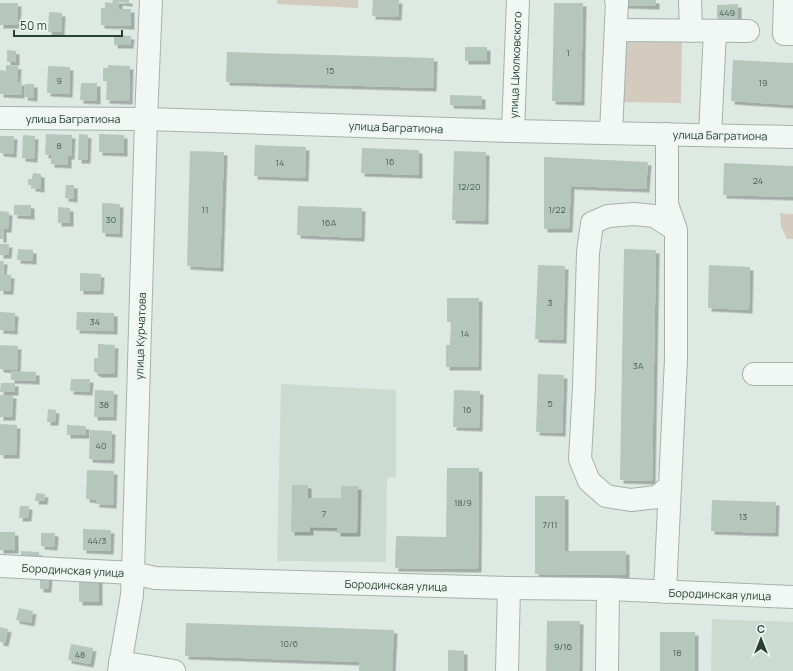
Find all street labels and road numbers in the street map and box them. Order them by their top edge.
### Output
street label: улица Циолковского [506,11,524,119]
street label: улица Багратиона [26,111,120,126]
street label: улица Багратиона [348,118,444,136]
street label: улица Багратиона [673,127,767,143]
street label: улица Курчатова [131,292,149,380]
street label: Бородинская улица [21,560,125,580]
street label: Бородинская улица [345,576,447,594]
street label: Бородинская улица [669,585,771,603]

